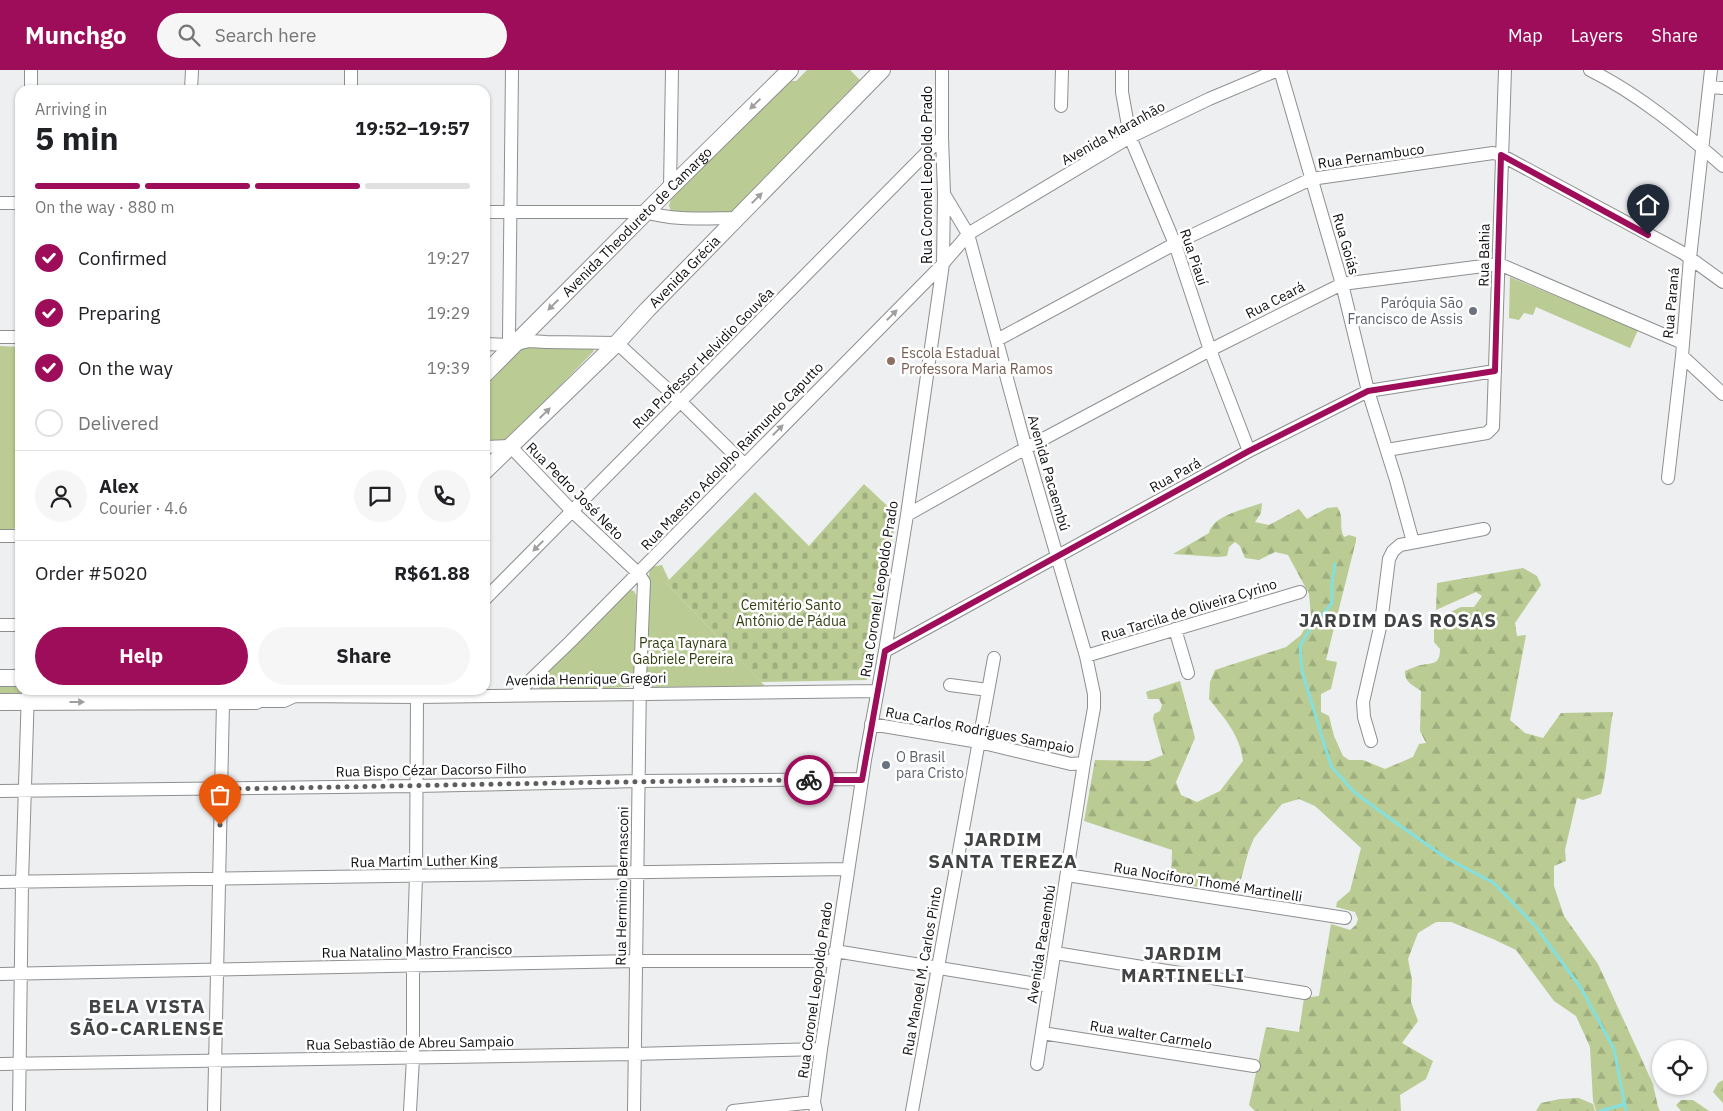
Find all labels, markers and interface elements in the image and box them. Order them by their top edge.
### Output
search box [157,13,507,58]
text: Munchgo [25,19,127,51]
icon: search [175,21,203,49]
text: Search here [215,23,316,47]
text: Map [1508,24,1543,47]
text: Layers [1571,24,1623,47]
text: Share [1651,24,1698,47]
street label: Rua Coronel Leopoldo Prado [918,86,936,264]
street label: Avenida Maranhão [1058,97,1168,169]
one-way arrow [749,98,761,110]
text: Arriving in [35,99,107,119]
text: 19:52–19:57 [355,116,470,140]
text: 5 min [35,117,119,159]
street label: Rua Pernambuco [1317,140,1426,172]
street label: Avenida Theodureto de Camargo [558,143,716,301]
pin [1627,184,1669,235]
icon: home [1634,191,1662,219]
one-way arrow [751,192,763,204]
text: On the way · 880 m [35,197,174,217]
street label: Rua Goiás [1329,211,1363,277]
street label: Rua Bahia [1474,223,1494,287]
street label: Rua Piauí [1176,226,1212,288]
street label: Avenida Grécia [645,231,724,312]
icon: check [35,244,63,272]
text: Confirmed [78,246,167,270]
text: 19:27 [427,248,470,268]
street label: Rua Paraná [1659,266,1683,339]
street label: Rua Ceará [1242,277,1308,323]
street label: Rua Professor Helvidio Gouvêa [628,283,778,433]
place label: Paróquia São Francisco de Assis [1348,294,1463,328]
icon: check [35,299,63,327]
one-way arrow [547,299,559,311]
text: Preparing [78,301,160,325]
text: 19:29 [427,303,470,323]
marker: Paróquia São Francisco de Assis [1467,305,1479,317]
one-way arrow [886,309,898,321]
place label: Escola Estadual Professora Maria Ramos [901,344,1053,378]
icon: check [35,354,63,382]
marker: Escola Estadual Professora Maria Ramos [885,355,897,367]
text: On the way [78,356,173,380]
text: 19:39 [427,358,470,378]
street label: Rua Maestro Adolpho Raimundo Caputto [637,358,827,554]
one-way arrow [539,407,551,419]
text: Delivered [78,411,159,435]
street label: Avenida Pacaembú [1024,413,1074,533]
one-way arrow [772,424,784,436]
street label: Rua Pedro José Neto [522,438,628,544]
street label: Rua Pará [1146,453,1204,496]
button: person [35,470,87,522]
button: chat [354,470,406,522]
button: phone [418,470,470,522]
text: Alex [99,474,139,498]
text: Courier · 4.6 [99,498,188,518]
street label: Rua Coronel Leopoldo Prado [856,499,902,678]
one-way arrow [532,539,544,551]
text: Order #5020 [35,561,147,585]
text: R$61.88 [394,561,470,585]
street label: Rua Tarcila de Oliveira Cyrino [1099,575,1279,645]
park label: Cemitério Santo Antônio de Pádua [736,596,847,630]
district label: JARDIM DAS ROSAS [1299,608,1497,632]
button: Help [35,627,248,685]
button: Share [258,627,470,685]
park label: Praça Taynara Gabriele Pereira [632,634,734,668]
street label: Avenida Henrique Gregori [505,669,667,689]
one-way arrow [70,698,86,706]
street label: Rua Carlos Rodrigues Sampaio [884,703,1076,757]
place label: O Brasil para Cristo [896,748,964,782]
courier [784,755,834,805]
street label: Rua Bispo Cézar Dacorso Filho [335,759,527,781]
marker: O Brasil para Cristo [880,759,892,771]
icon: bike [795,766,823,794]
pin [199,774,241,825]
icon: bag [206,781,234,809]
street label: Rua Herminio Bernasconi [612,806,632,966]
district label: JARDIM SANTA TEREZA [928,827,1078,873]
street label: Rua Martim Luther King [350,851,498,871]
street label: Rua Nociforo Thomé Martinelli [1112,858,1304,906]
street label: Avenida Pacaembú [1023,883,1059,1005]
street label: Rua Manoel M. Carlos Pinto [898,885,946,1057]
street label: Rua Coronel Leopoldo Prado [794,900,836,1079]
street label: Rua Natalino Mastro Francisco [321,940,513,962]
district label: JARDIM MARTINELLI [1121,941,1245,987]
district label: BELA VISTA SÃO-CARLENSE [70,994,224,1040]
street label: Rua walter Carmelo [1089,1016,1213,1054]
street label: Rua Sebastião de Abreu Sampaio [306,1032,514,1054]
map controls [1652,1040,1707,1095]
button: locate [1652,1040,1707,1095]

